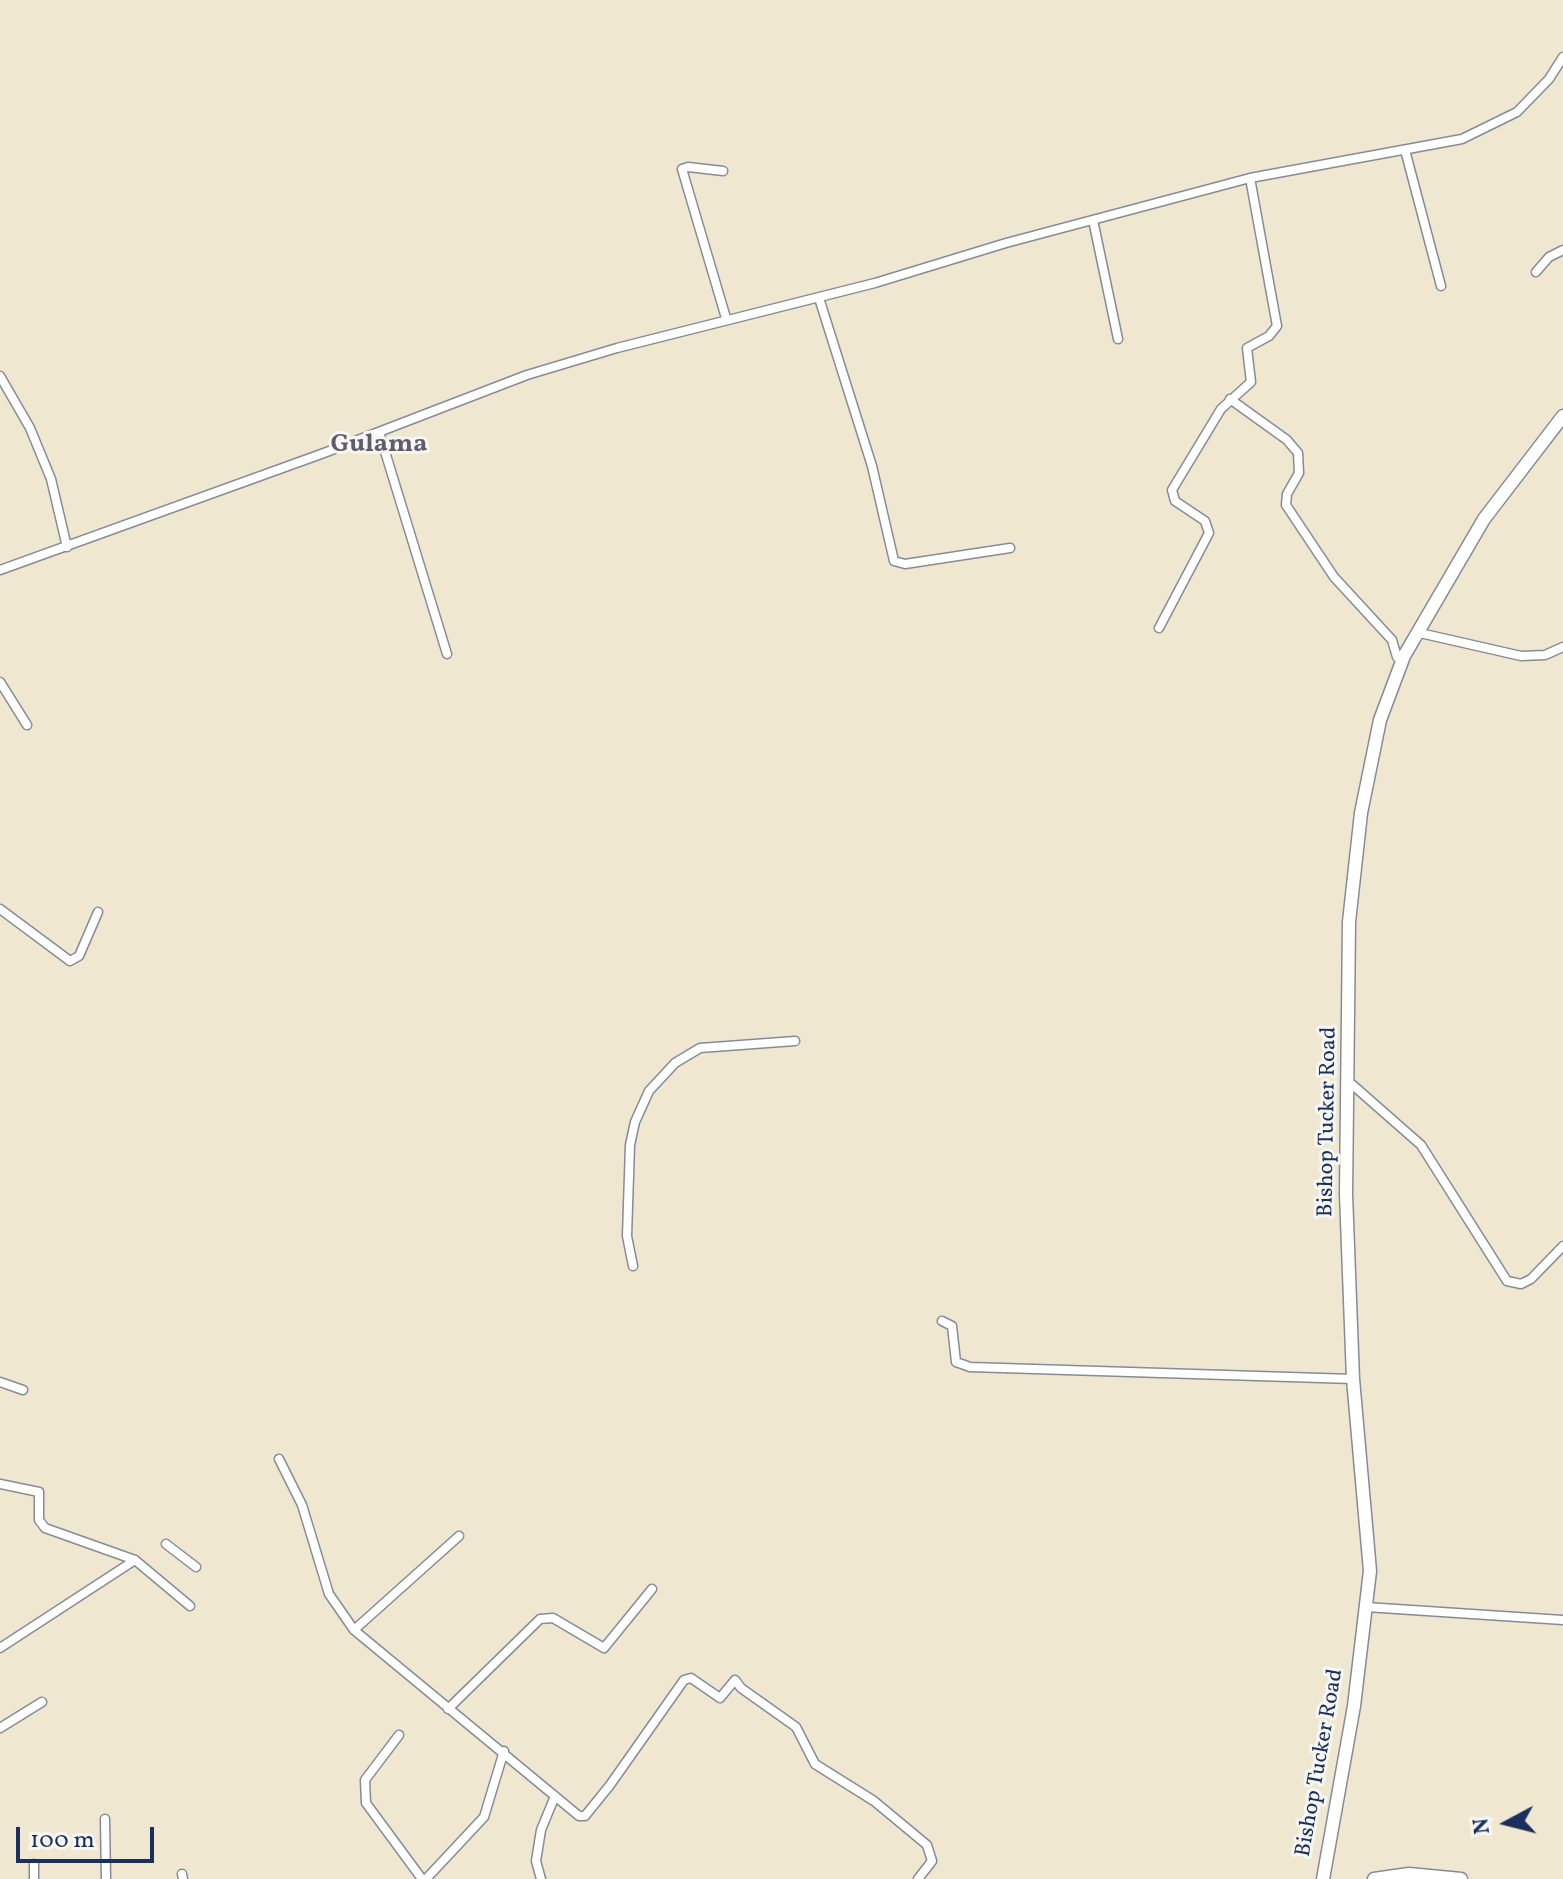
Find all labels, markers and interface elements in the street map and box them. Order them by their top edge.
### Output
district label: Gulama [331,430,427,462]
street label: Bishop Tucker Road [1314,1027,1344,1217]
street label: Bishop Tucker Road [1291,1667,1351,1859]
north arrow [1467,1783,1547,1863]
scale bar [20,1811,158,1861]
text: N [1466,1816,1499,1836]
text: 100 m [30,1824,95,1858]

